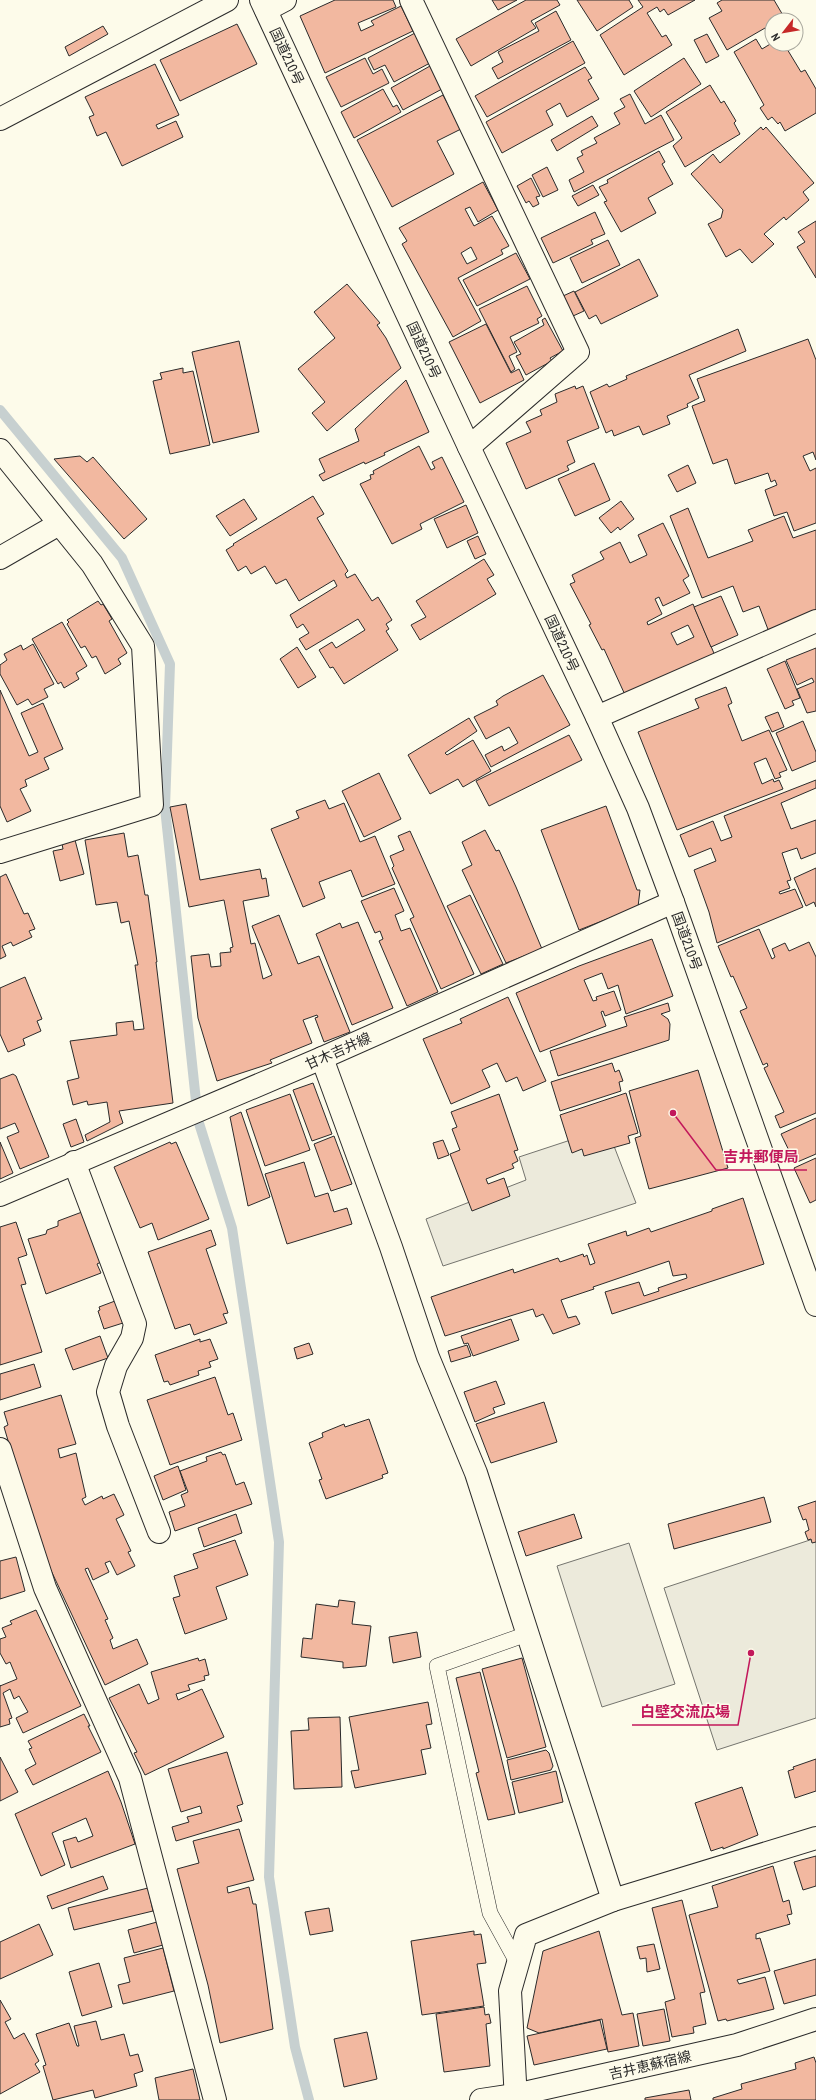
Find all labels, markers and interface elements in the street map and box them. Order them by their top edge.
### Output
north arrow [764,12,804,52]
street label: 国道210号 [266,24,308,88]
text: N [768,31,783,44]
street label: 国道210号 [403,318,445,382]
street label: 国道210号 [541,611,583,675]
street label: 国道210号 [668,909,706,973]
street label: 甘木吉井線 [302,1029,374,1073]
callout: 吉井郵便局 [716,1143,807,1170]
text: 吉井郵便局 [723,1146,799,1167]
callout: 白壁交流広場 [632,1698,738,1725]
text: 白壁交流広場 [640,1701,730,1722]
street label: 吉井恵蘇宿線 [607,2047,693,2083]

